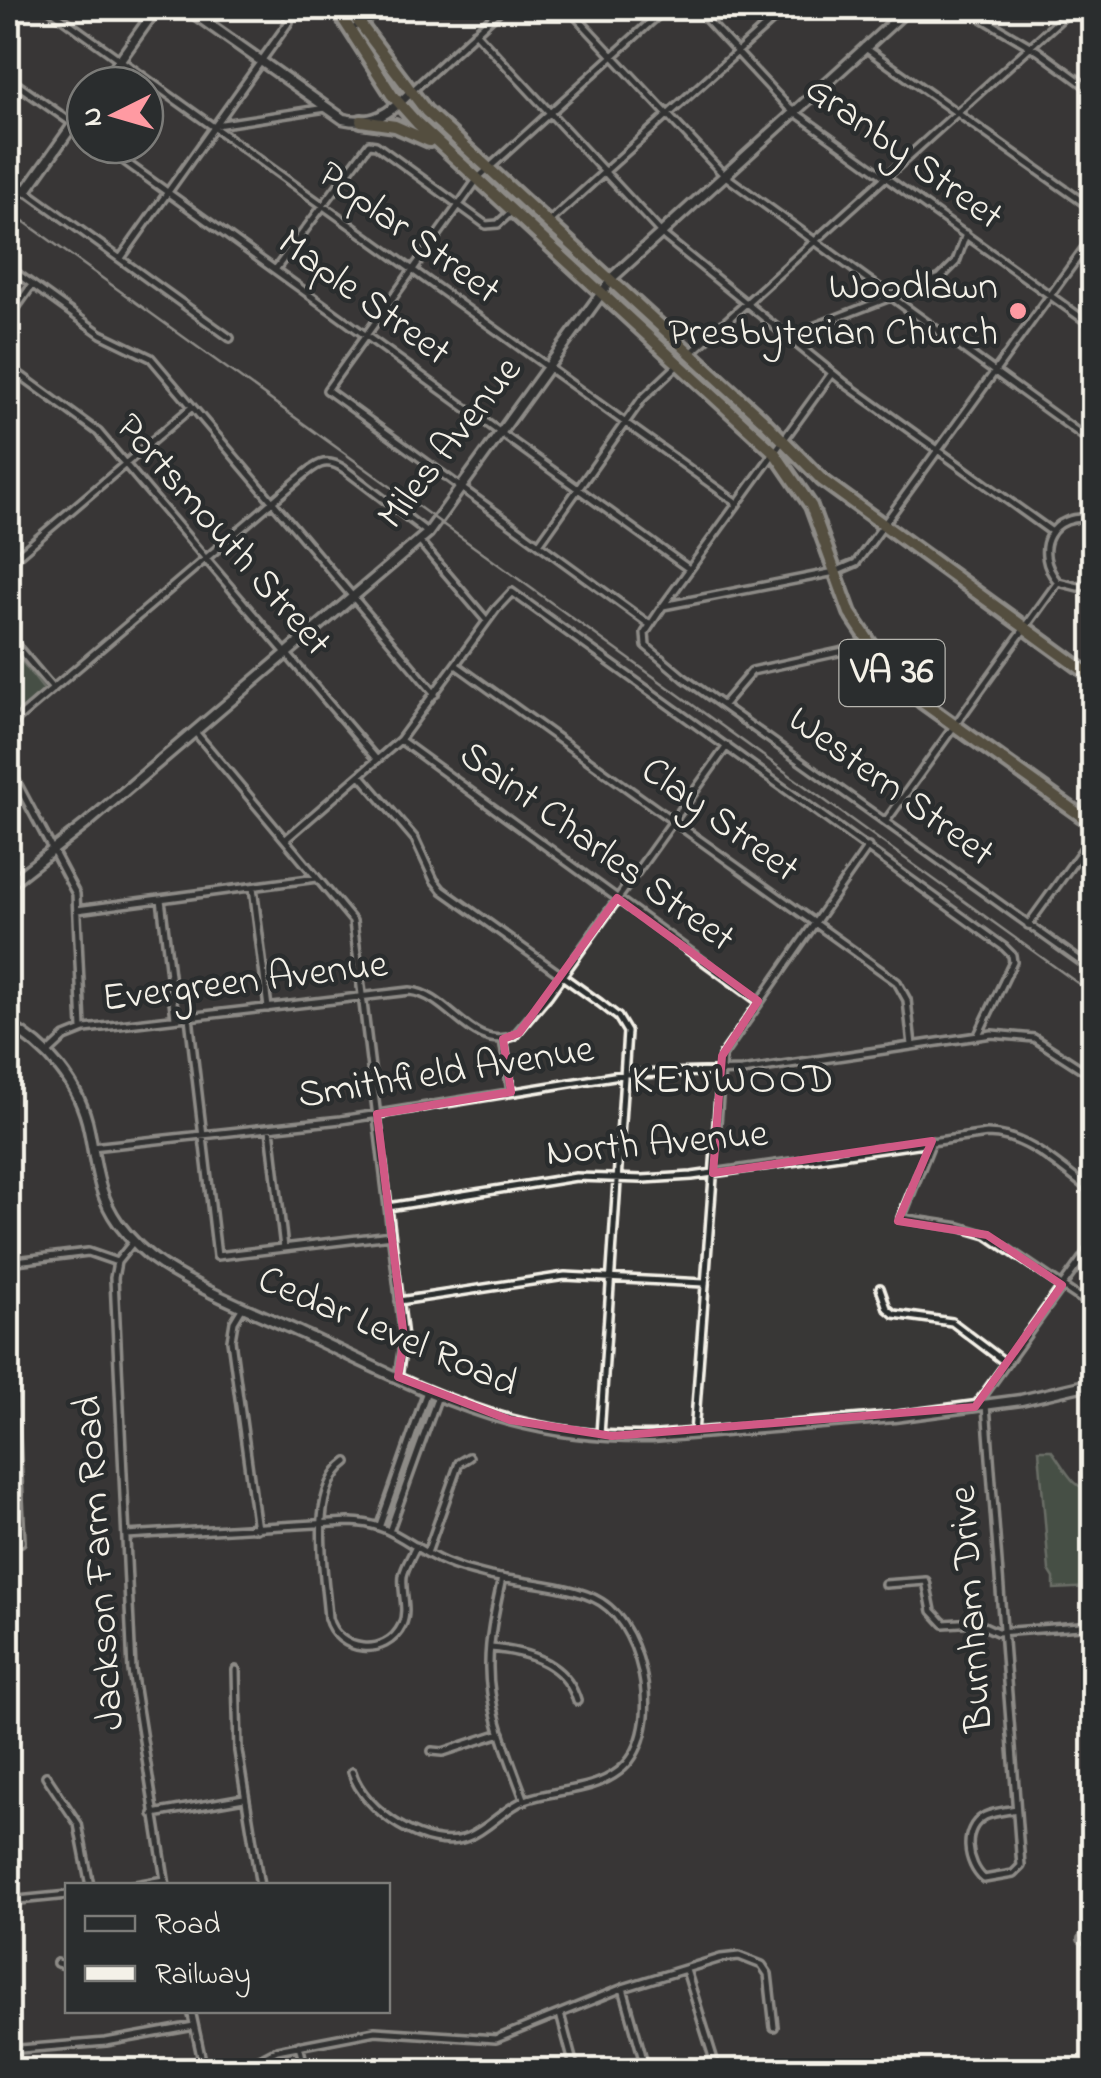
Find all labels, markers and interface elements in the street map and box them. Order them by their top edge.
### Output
street label: Granby Street [791,62,1015,246]
north arrow [65,65,165,165]
text: N [72,106,115,128]
street label: Poplar Street [304,147,512,321]
street label: Maple Street [264,216,462,382]
place label: Woodlawn Presbyterian Church [668,259,998,364]
marker: Woodlawn Presbyterian Church [1007,300,1029,322]
street label: Miles Avenue [364,345,538,543]
street label: Portsmouth Street [99,401,345,671]
road number: VA 36 [840,640,944,706]
street label: Western Street [774,693,1006,883]
street label: Saint Charles Street [446,728,746,968]
street label: Clay Street [628,743,810,899]
street label: Evergreen Avenue [99,936,391,1030]
street label: Smithfield Avenue [294,1021,598,1127]
district label: KENWOOD [632,1051,836,1112]
street label: North Avenue [544,1106,770,1184]
street label: Cedar Level Road [248,1252,526,1414]
street label: Jackson Farm Road [60,1394,142,1732]
street label: Burnham Drive [935,1484,1011,1735]
legend [65,1883,390,2013]
text: Road [155,1904,220,1948]
text: Railway [155,1954,251,1998]

